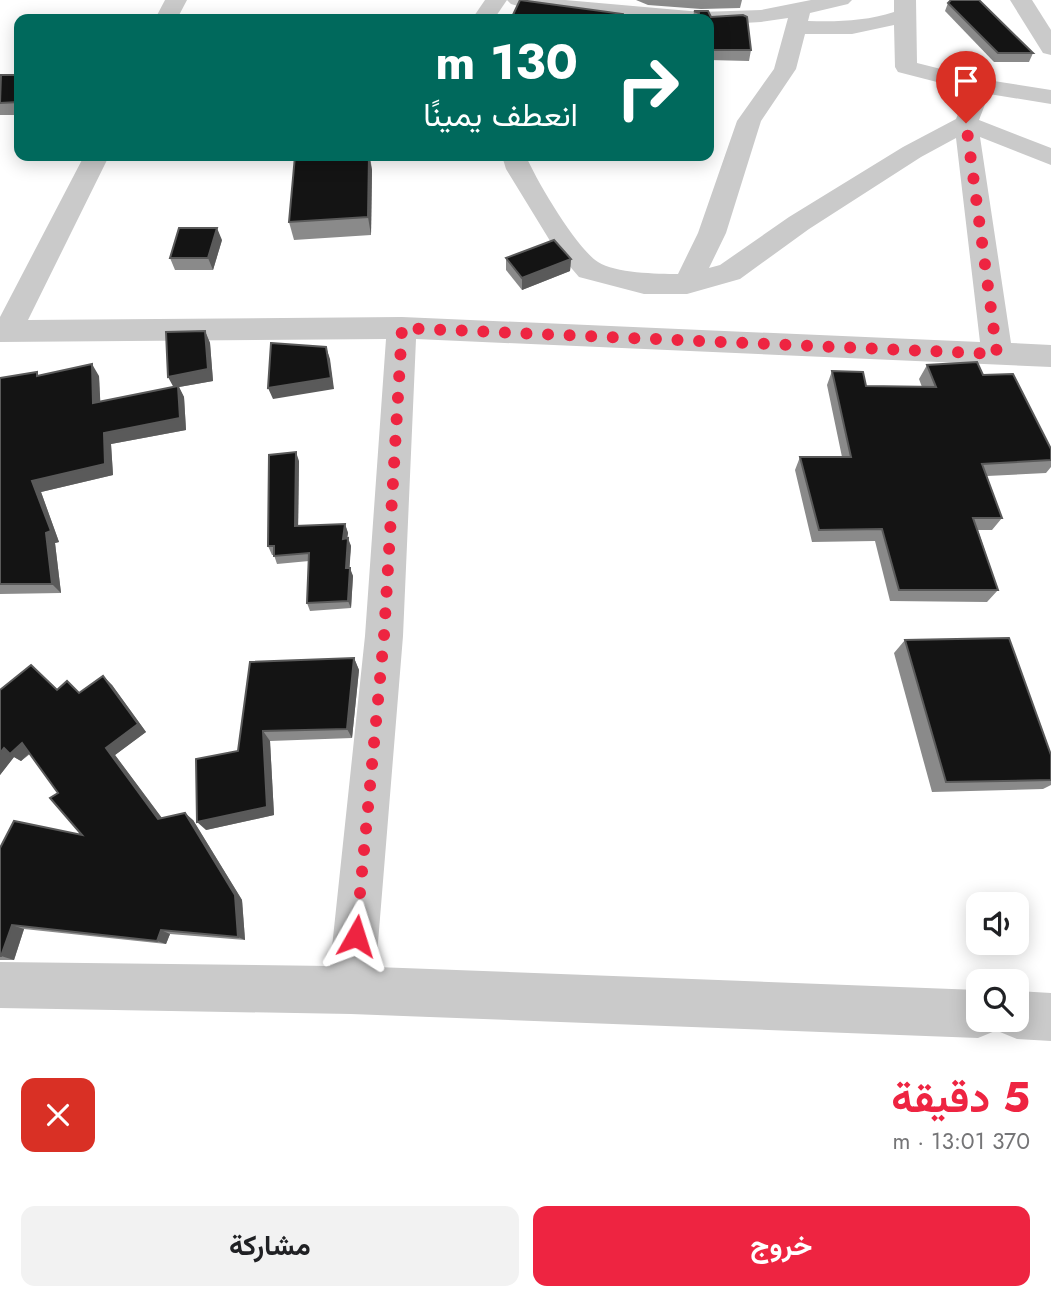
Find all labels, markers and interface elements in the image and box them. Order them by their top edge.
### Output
text: 130 m [435,27,578,97]
icon: right [602,42,693,133]
pin [936,51,996,123]
icon: arrive [947,62,985,100]
text: انعطف يمينًا [423,92,578,138]
map controls [966,892,1029,1032]
button: sound [966,892,1029,955]
position arrow [319,899,393,973]
button: search [966,969,1029,1032]
text: 5 دقيقة [891,1067,1030,1128]
button: close [21,1078,95,1152]
text: 370 m · 13:01 [892,1124,1030,1158]
button: مشاركة [21,1206,519,1286]
button: خروج [533,1206,1030,1286]

